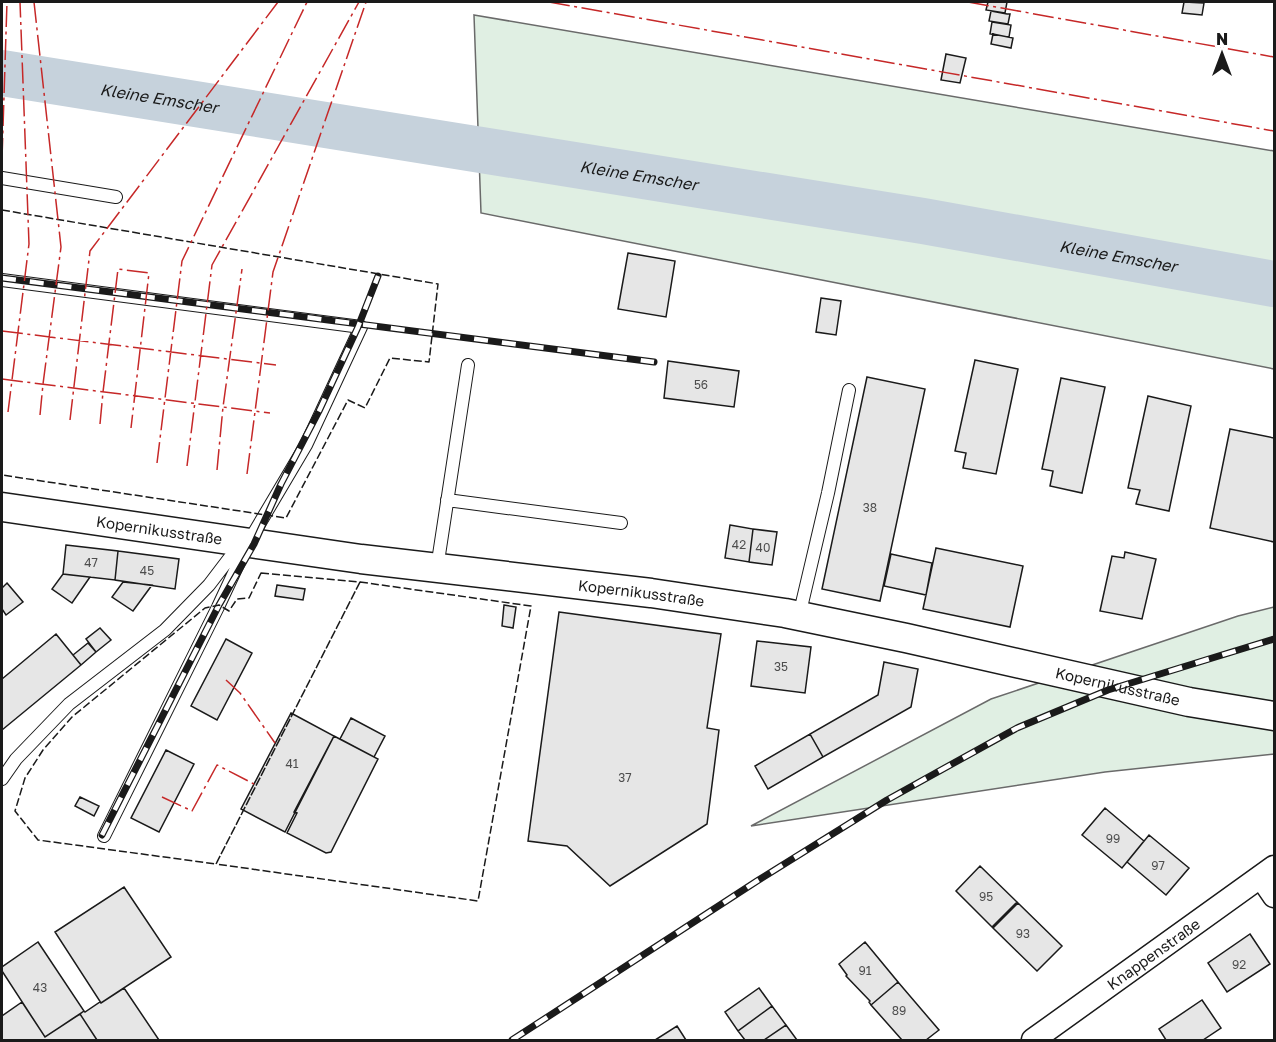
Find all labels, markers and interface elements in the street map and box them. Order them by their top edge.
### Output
north arrow [1192,24,1252,84]
text: N [1216,29,1228,49]
water label: Kleine Emscher [99,79,222,118]
water label: Kleine Emscher [578,156,702,195]
water label: Kleine Emscher [1058,236,1181,277]
house number: 56 [694,377,708,392]
house number: 38 [863,500,877,515]
street label: Kopernikusstraße [95,512,224,548]
house number: 42 [732,537,746,552]
house number: 40 [756,540,770,555]
house number: 47 [84,555,98,570]
house number: 45 [140,563,154,578]
street label: Kopernikusstraße [577,576,706,610]
house number: 35 [774,659,788,674]
street label: Kopernikusstraße [1054,663,1182,709]
house number: 41 [285,756,299,771]
house number: 37 [618,770,632,785]
house number: 99 [1106,831,1120,846]
house number: 97 [1151,858,1165,873]
house number: 95 [979,889,993,904]
street label: Knappenstraße [1103,914,1203,993]
house number: 93 [1016,926,1030,941]
house number: 92 [1232,957,1246,972]
house number: 91 [858,963,872,978]
house number: 43 [33,980,47,995]
house number: 89 [892,1003,906,1018]

